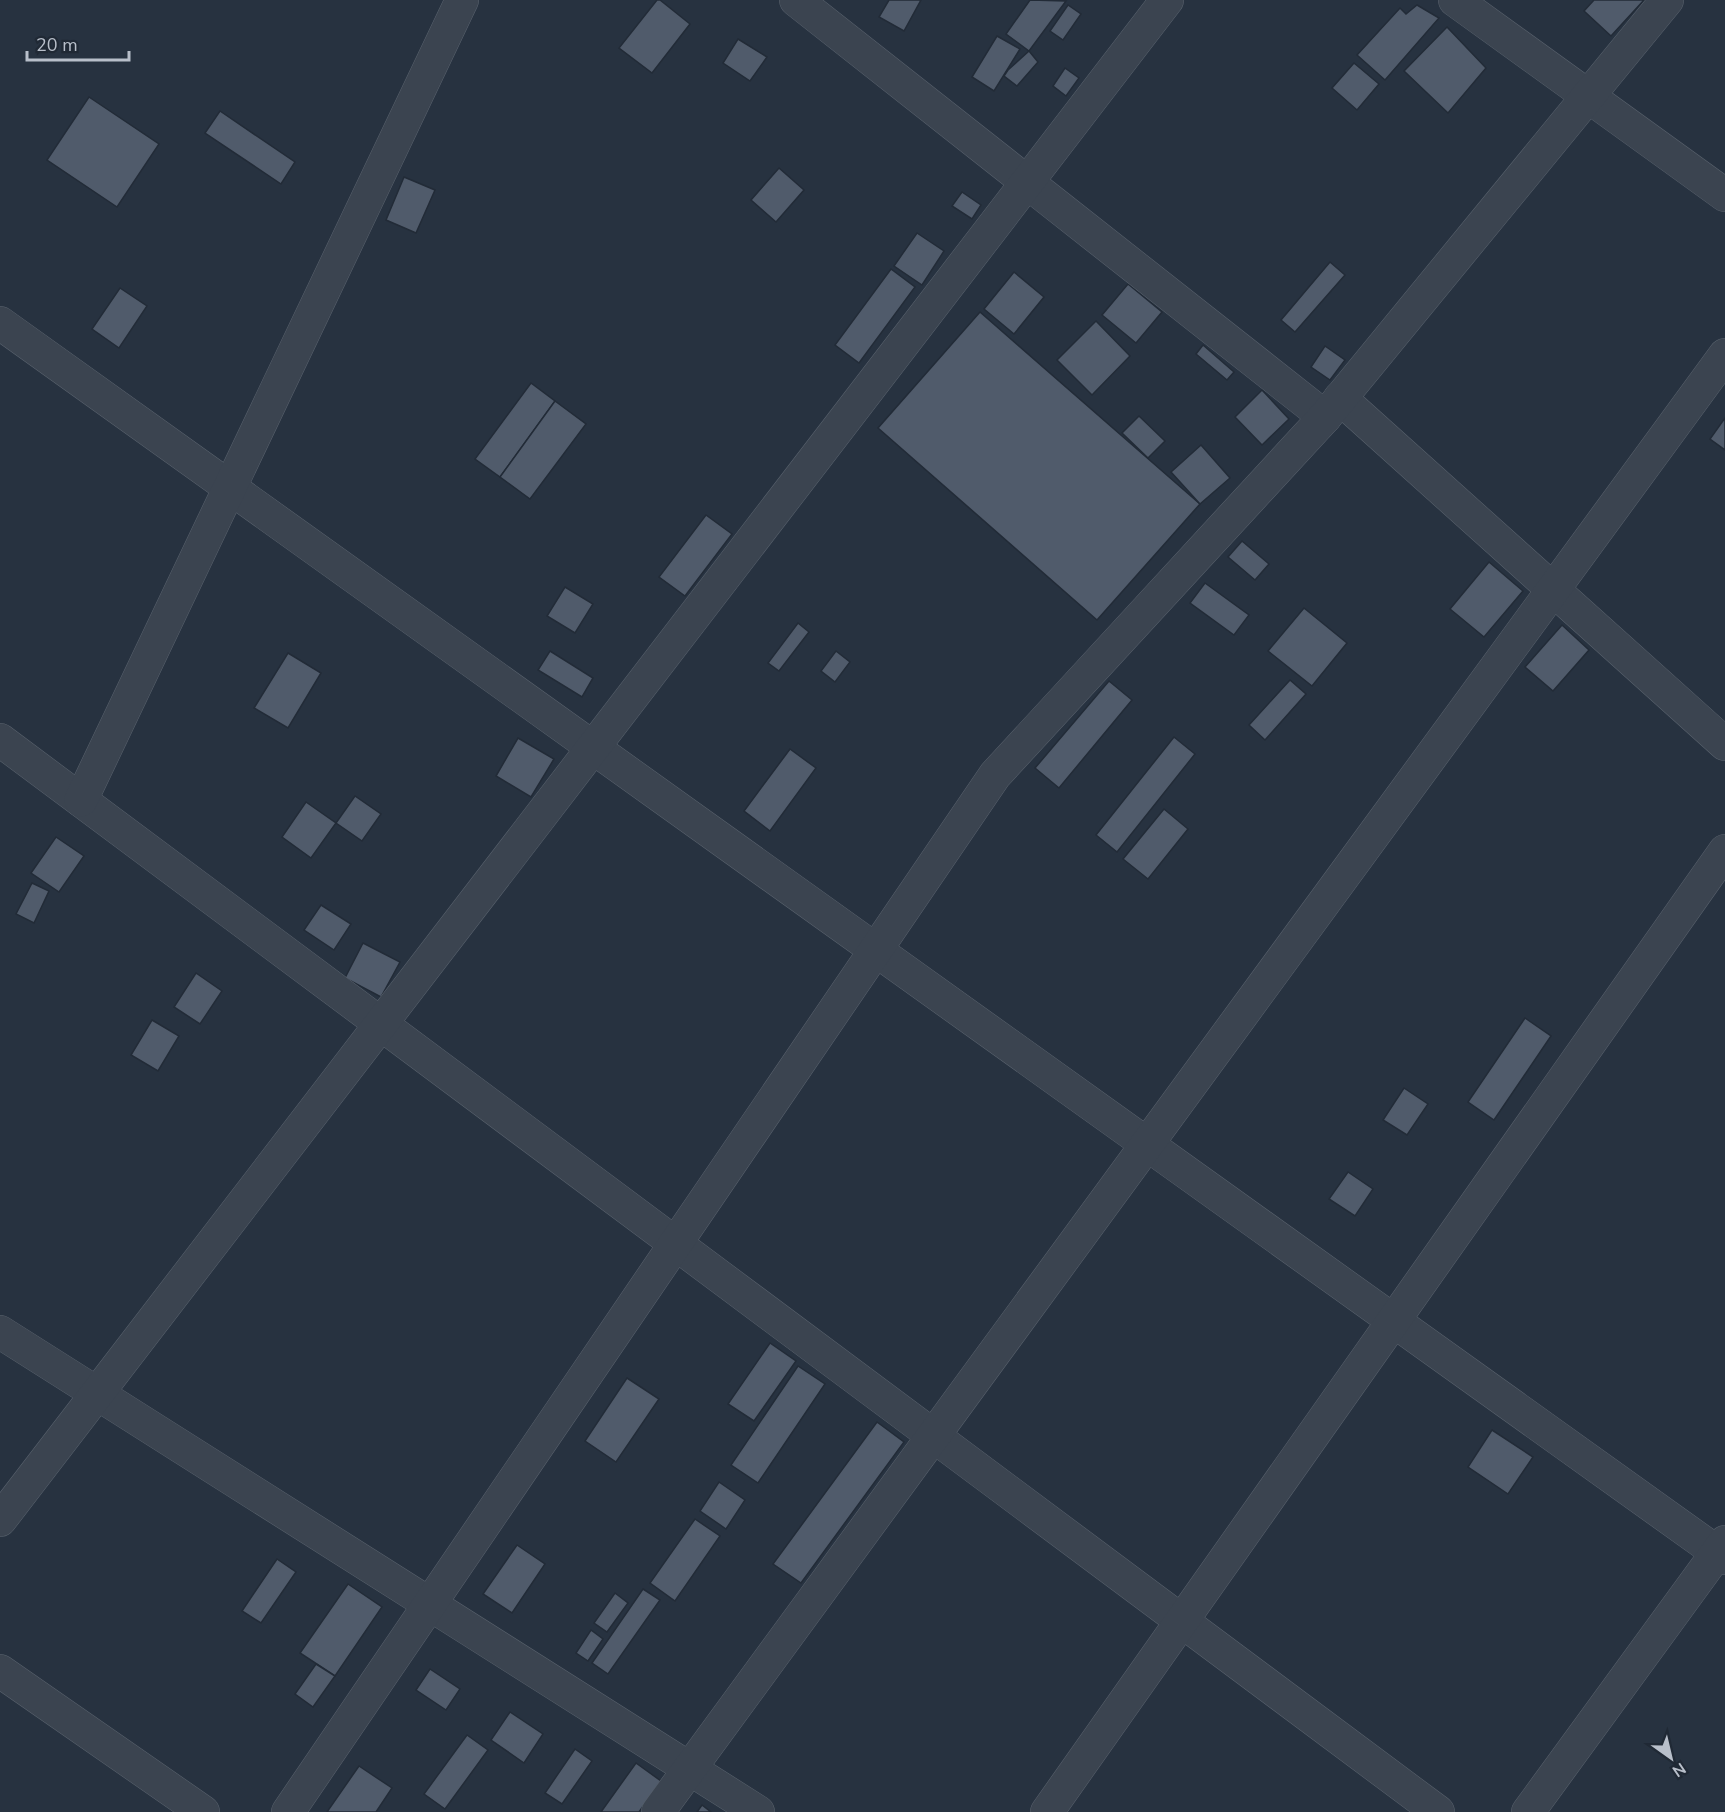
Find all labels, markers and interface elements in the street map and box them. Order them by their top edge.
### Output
scale bar [27,24,129,62]
text: 20 m [36,33,78,57]
north arrow [1641,1728,1701,1788]
text: N [1668,1757,1690,1782]

